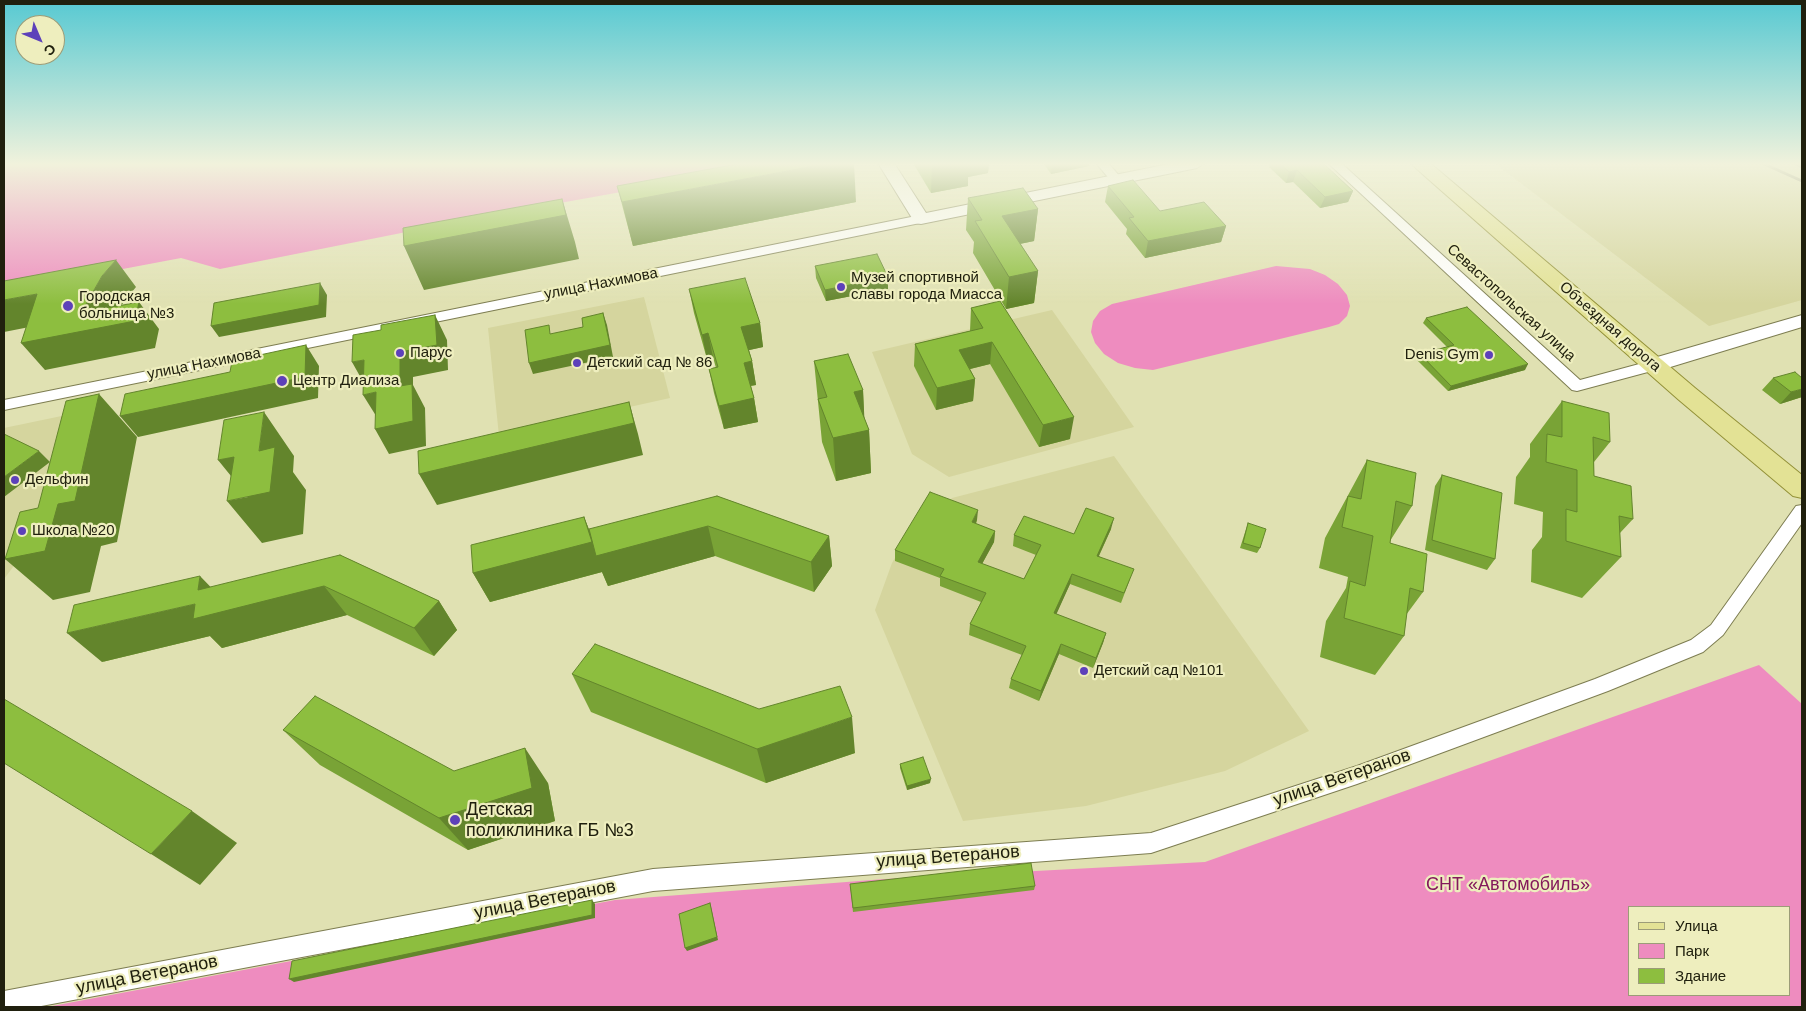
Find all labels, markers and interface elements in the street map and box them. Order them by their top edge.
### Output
north arrow [15,15,65,65]
text: С [41,41,59,59]
street label: Севастопольская улица [1443,240,1579,366]
street label: улица Нахимова [543,264,659,304]
place label: Музей спортивной славы города Миасса [851,269,1002,304]
street label: Объездная дорога [1556,278,1664,376]
marker: Музей спортивной славы города Миасса [835,281,847,293]
place label: Городская больница №3 [79,288,174,323]
marker: Городская больница №3 [61,299,75,313]
street label: улица Нахимова [146,344,262,384]
place label: Парус [410,344,452,362]
place label: Denis Gym [1405,346,1479,364]
marker: Парус [394,347,406,359]
marker: Denis Gym [1483,349,1495,361]
place label: Детский сад № 86 [587,354,712,372]
marker: Детский сад № 86 [571,357,583,369]
place label: Центр Диализа [293,372,399,390]
marker: Центр Диализа [275,374,289,388]
place label: Дельфин [25,471,89,489]
marker: Дельфин [9,474,21,486]
place label: Школа №20 [32,522,115,540]
marker: Школа №20 [16,525,28,537]
place label: Детский сад №101 [1094,662,1224,680]
marker: Детский сад №101 [1078,665,1090,677]
street label: улица Ветеранов [1271,744,1413,812]
place label: Детская поликлиника ГБ №3 [466,799,634,842]
marker: Детская поликлиника ГБ №3 [448,813,462,827]
street label: улица Ветеранов [876,841,1020,873]
park label: СНТ «Автомобиль» [1426,874,1590,896]
street label: улица Ветеранов [473,876,617,924]
legend [1628,906,1791,996]
text: Улица [1675,917,1718,934]
text: Парк [1675,942,1709,959]
street label: улица Ветеранов [75,951,219,999]
text: Здание [1675,967,1726,984]

